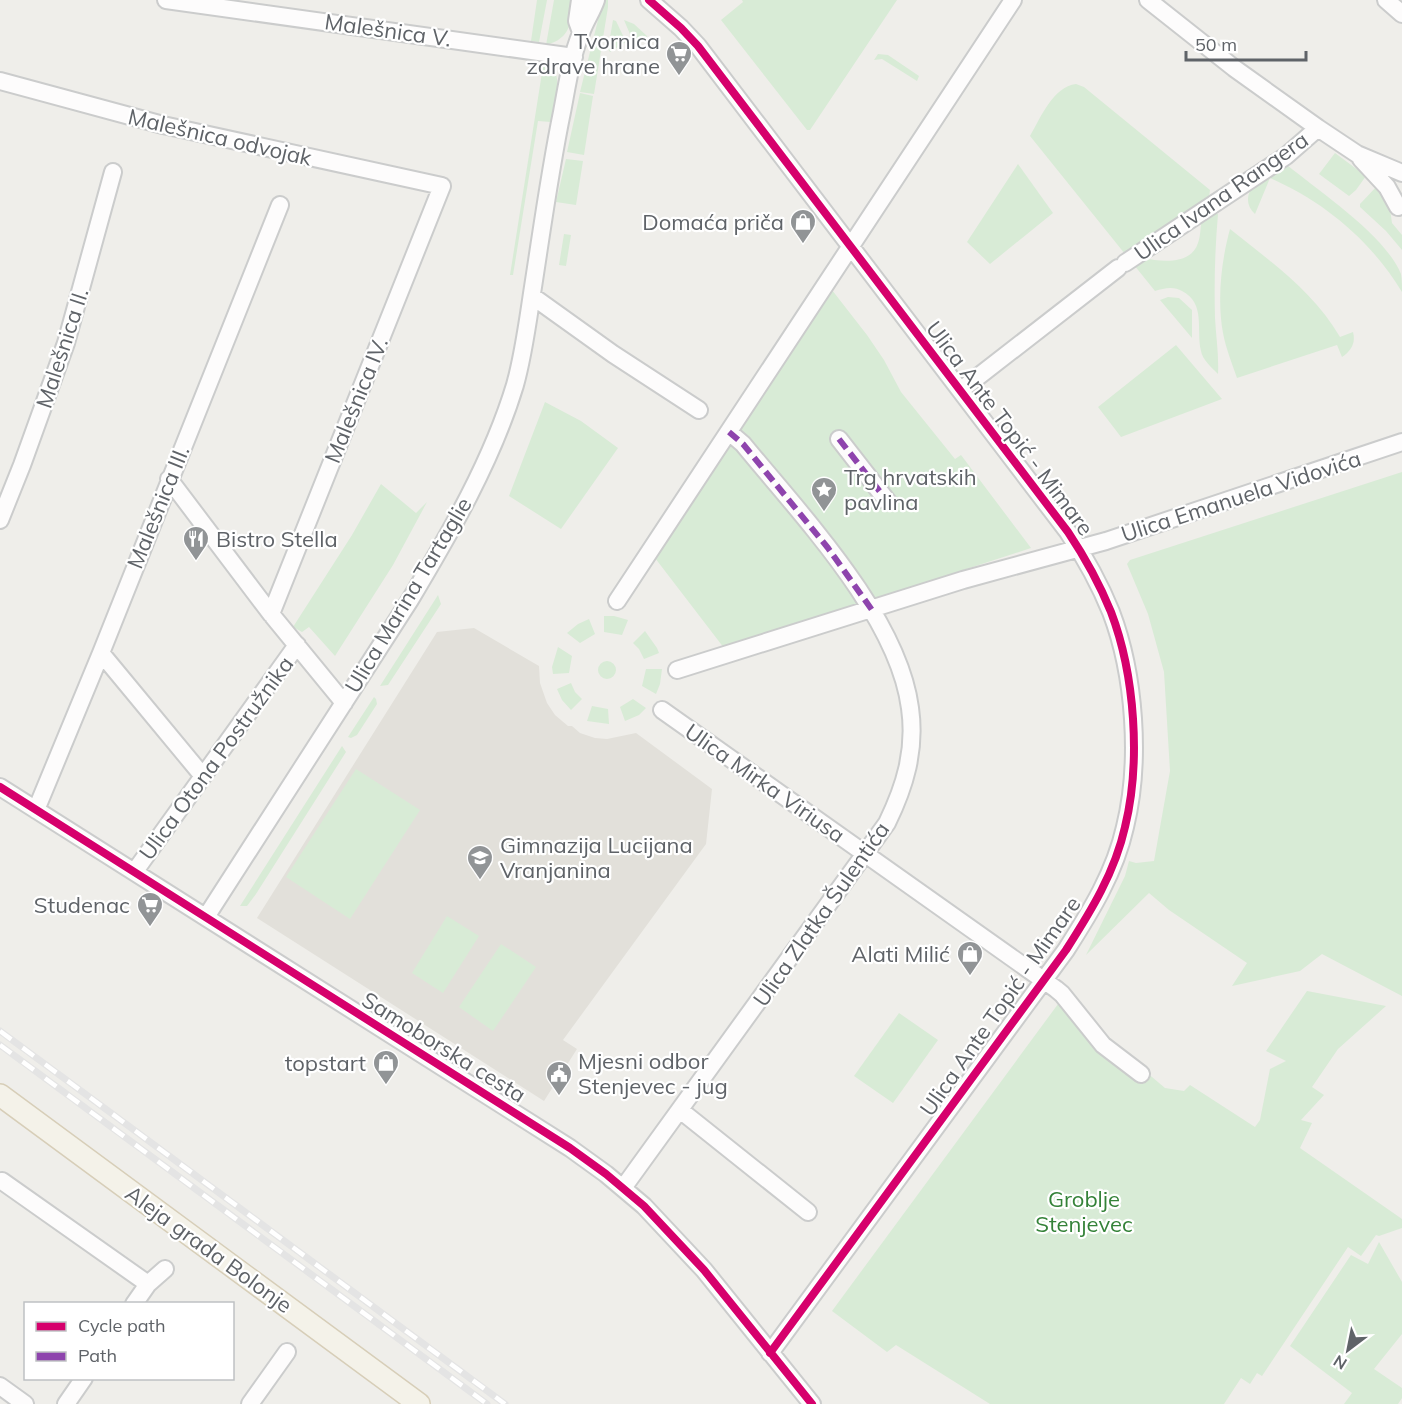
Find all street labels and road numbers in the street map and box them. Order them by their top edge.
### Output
street label: Malešnica V. [323,7,453,53]
street label: Malešnica odvojak [125,102,315,172]
street label: Ulica Ivana Rangera [1129,125,1313,267]
street label: Malešnica II. [29,284,95,412]
street label: Ulica Ante Topić - Mimare [920,315,1100,541]
street label: Malešnica IV. [318,333,394,467]
street label: Malešnica III. [121,441,195,573]
street label: Ulica Emanuela Vidovića [1118,444,1364,548]
street label: Ulica Marina Tartaglie [338,492,478,698]
street label: Ulica Otona Postružnika [133,651,299,865]
street label: Ulica Mirka Viriusa [679,717,851,849]
street label: Ulica Zlatka Šulentića [747,816,895,1012]
street label: Ulica Ante Topić - Mimare [914,891,1086,1121]
street label: Samoborska cesta [357,985,531,1109]
street label: Aleja grada Bolonje [120,1179,298,1319]

